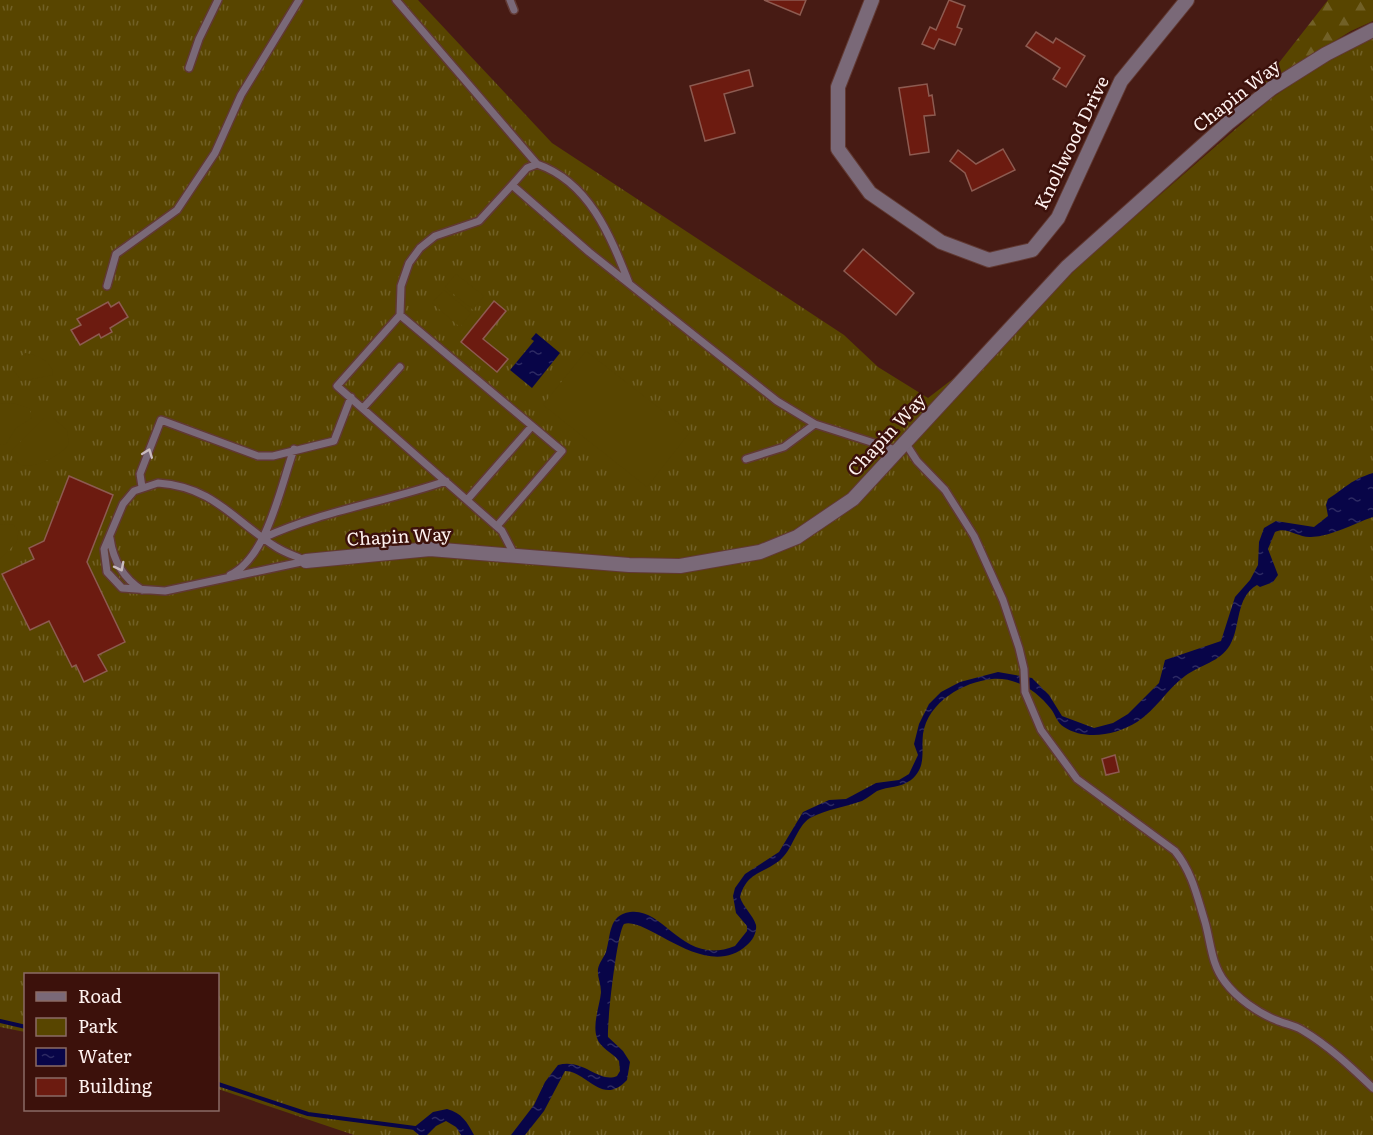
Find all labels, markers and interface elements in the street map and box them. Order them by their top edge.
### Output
street label: Chapin Way [1186,51,1286,138]
street label: Knollwood Drive [1027,71,1115,214]
street label: Chapin Way [840,386,932,482]
one-way arrow [141,448,153,459]
street label: Chapin Way [346,519,453,552]
one-way arrow [113,561,125,572]
legend [24,973,219,1111]
text: Road [78,982,122,1009]
text: Park [78,1012,119,1039]
text: Water [78,1042,132,1069]
text: Building [78,1072,153,1099]

